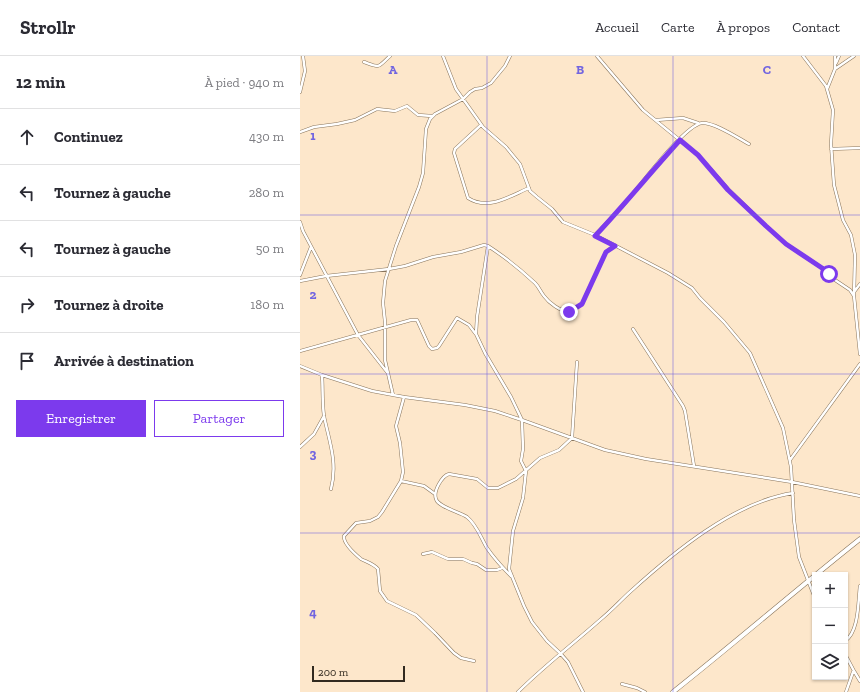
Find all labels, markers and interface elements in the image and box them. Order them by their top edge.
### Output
text: Strollr [20,16,76,39]
text: Accueil [595,19,639,36]
text: Carte [661,19,695,36]
text: À propos [717,19,770,36]
text: Contact [792,19,840,36]
text: A [389,62,398,77]
text: B [576,62,584,77]
text: C [763,62,771,77]
text: 12 min [16,72,65,92]
text: À pied · 940 m [205,75,284,90]
icon: ahead [16,126,38,148]
text: Continuez [54,128,123,146]
text: 1 [310,128,316,143]
text: 430 m [249,129,284,144]
icon: left [16,182,38,204]
text: Tournez à gauche [54,184,171,202]
text: 280 m [249,185,284,200]
icon: left [16,238,38,260]
text: Tournez à gauche [54,240,171,258]
text: 50 m [256,241,284,256]
route start [820,265,838,283]
text: 2 [310,287,317,302]
icon: right [16,294,38,316]
text: Tournez à droite [54,296,164,314]
text: 180 m [250,297,284,312]
route end [560,303,578,321]
icon: arrive [16,350,38,372]
text: Arrivée à destination [54,352,194,370]
button: Enregistrer [16,400,146,437]
button: Partager [154,400,284,437]
text: 3 [310,446,317,461]
map controls [812,572,848,680]
button: + [812,572,848,608]
text: 4 [309,605,317,620]
button: − [812,608,848,644]
button: layers [812,644,848,680]
scale bar [312,664,405,683]
text: 200 m [318,666,348,679]

